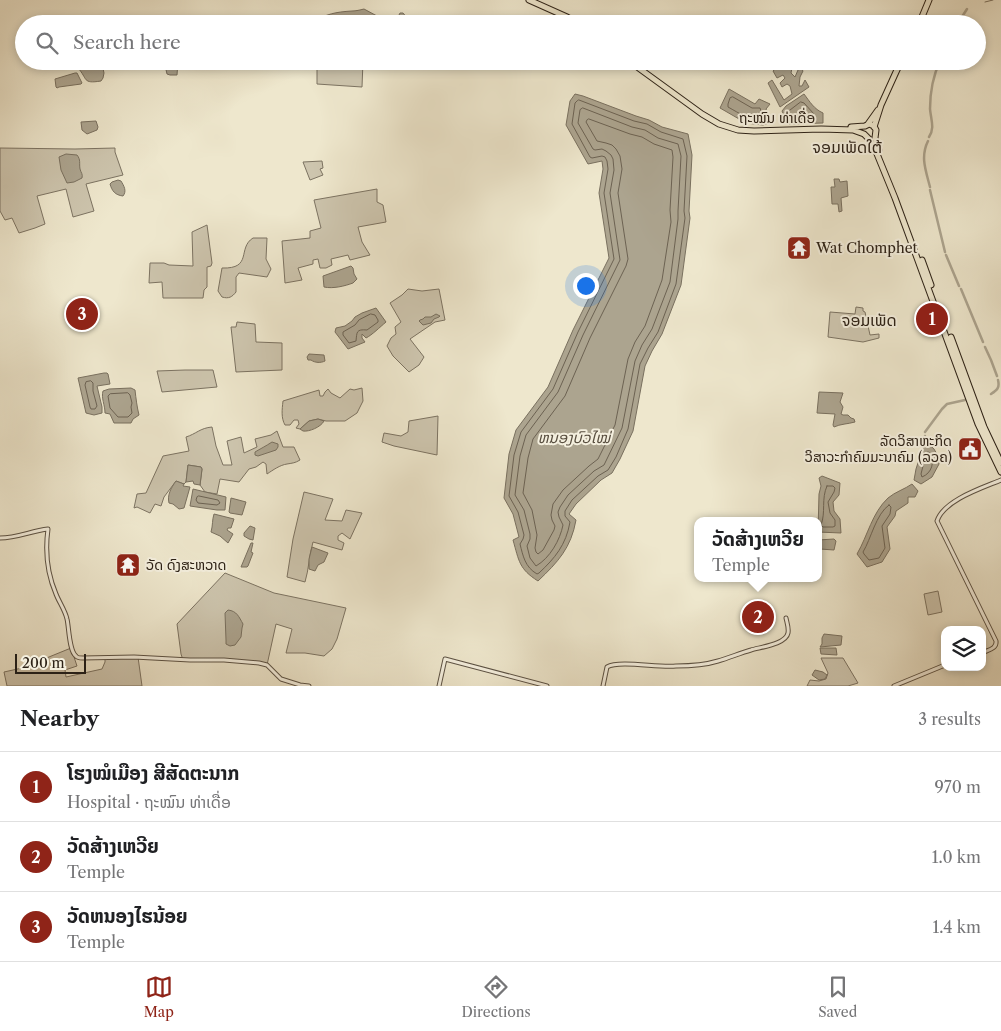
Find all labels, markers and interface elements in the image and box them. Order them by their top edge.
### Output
search box [15,15,986,70]
icon: search [33,29,61,57]
text: Search here [73,31,181,54]
street label: ຖະໝົນ ທ່າເດື່ອ [739,107,815,127]
district label: ຈອມເພັດໃຕ້ [812,137,883,157]
temple icon: Wat Chomphet [786,235,812,261]
place label: Wat Chomphet [815,239,918,257]
your location [573,273,599,299]
pin: 3 [66,295,98,333]
pin: 1 [916,300,948,338]
district label: ຈອມເພັດ [841,310,897,330]
water label: ຫນອງບົວໄໝ່ [538,428,613,447]
place label: ລັດວິສາຫະກິດ ວິສາວະກຳຄົມມະນາຄົມ (ລວຄ) [805,432,952,466]
public building icon: ລັດວິສາຫະກິດ ວິສາວະກຳຄົມມະນາຄົມ (ລວຄ) [957,436,983,462]
popup [694,517,822,582]
text: ວັດສ້າງເຫວີຍ [712,528,804,551]
temple icon: ວັດ ດົງສະຫວາດ [115,552,141,578]
text: Temple [712,555,770,575]
place label: ວັດ ດົງສະຫວາດ [146,556,226,574]
pin: 2 [742,598,774,636]
map controls [941,626,986,671]
button: layers [941,626,986,671]
scale bar [15,651,86,674]
text: 200 m [22,654,65,672]
text: Nearby [20,706,99,731]
text: 3 results [918,709,981,729]
text: ໂຮງໝໍເມືອງ ສີສັດຕະນາກ [67,762,239,785]
text: 1 [32,777,40,797]
text: 970 m [934,777,981,797]
text: Hospital · ຖະໝົນ ທ່າເດື່ອ [67,792,231,812]
text: ວັດສ້າງເຫວີຍ [67,835,159,858]
text: 2 [31,847,41,867]
text: 1.0 km [932,847,981,867]
text: Temple [67,862,125,882]
text: ວັດຫນອງໄຮນ້ອຍ [67,905,188,928]
text: 3 [31,917,41,937]
text: 1.4 km [932,917,981,937]
text: Temple [67,932,125,952]
tab: Map [144,973,174,1021]
tab: Directions [461,973,531,1021]
tab: Saved [818,973,857,1021]

